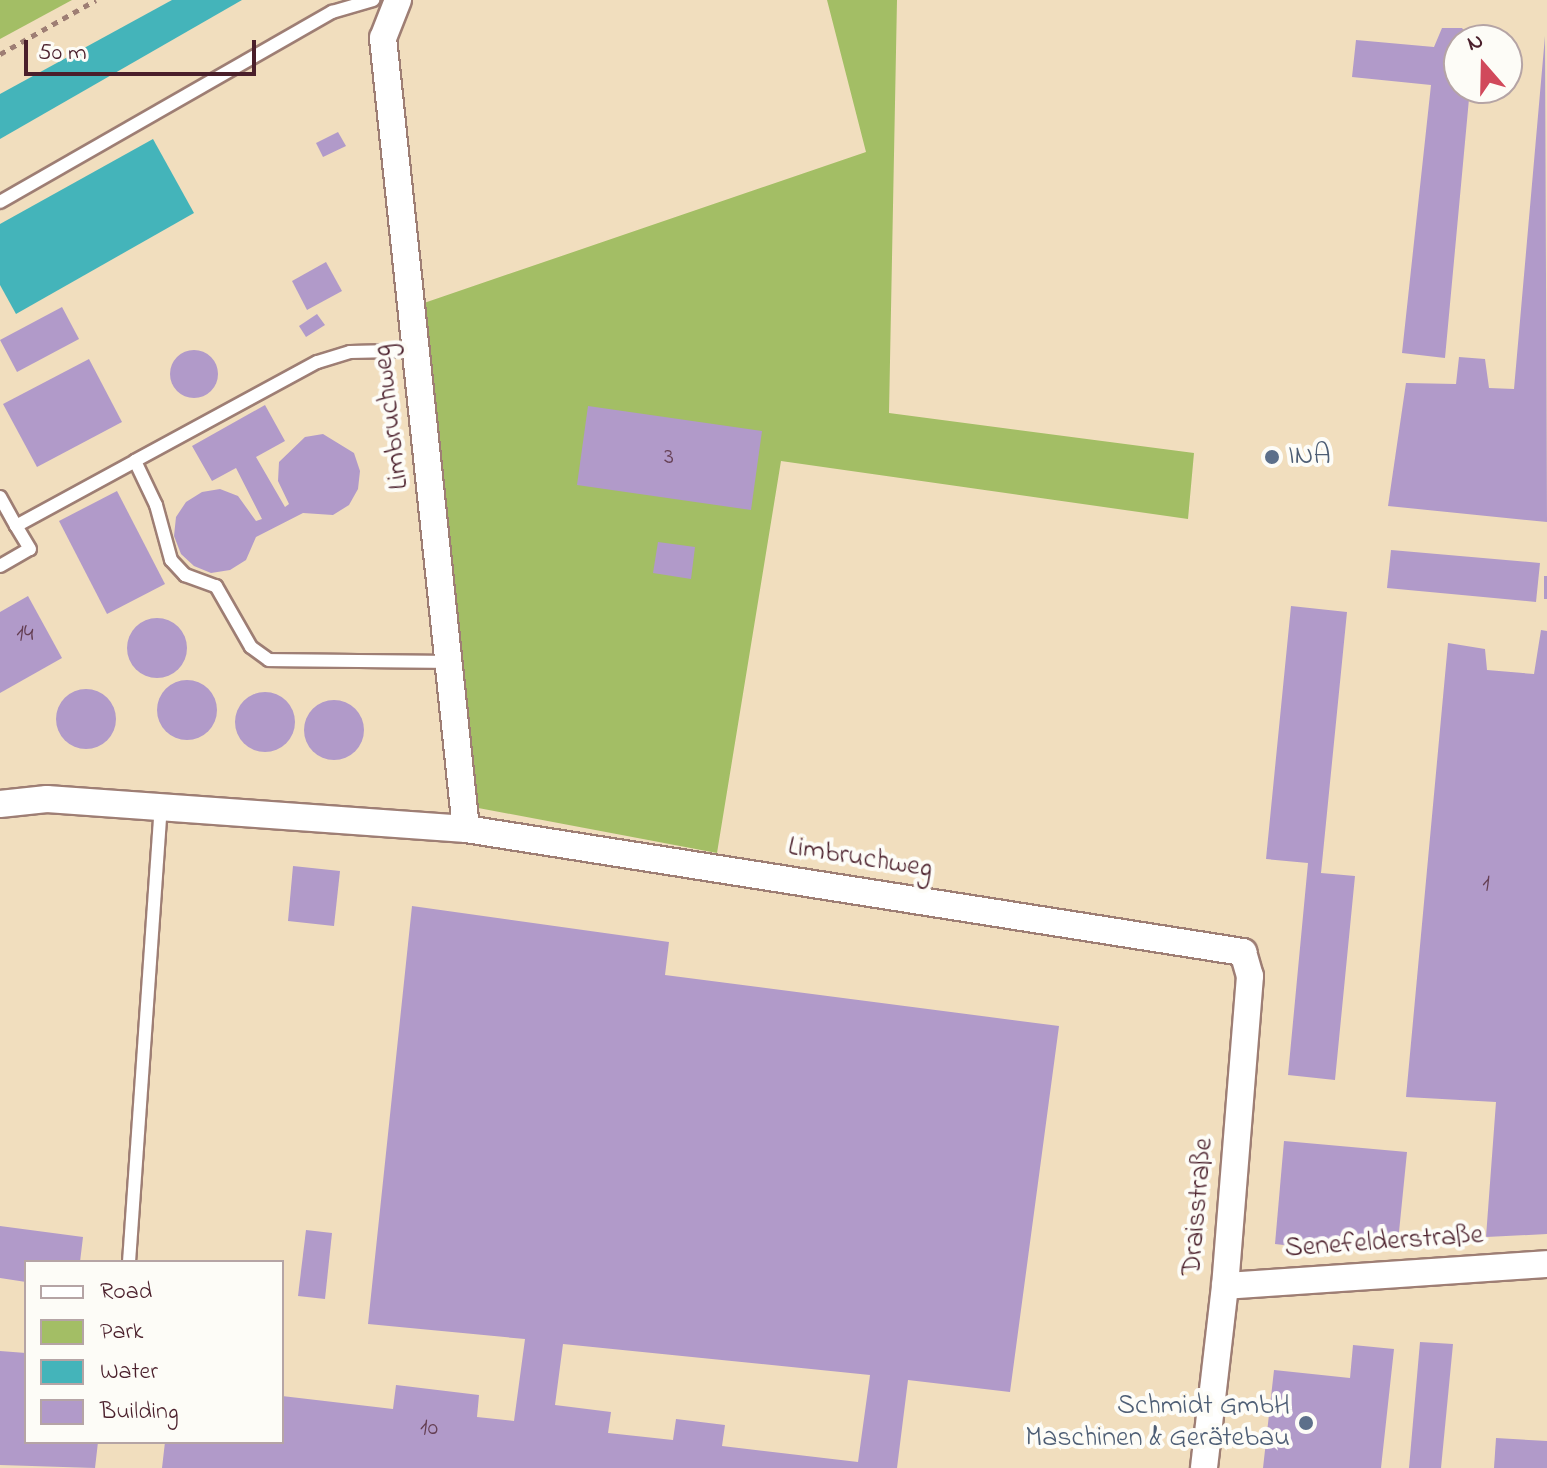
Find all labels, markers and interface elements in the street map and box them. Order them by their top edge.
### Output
scale bar [28,24,260,74]
north arrow [1443,24,1523,104]
text: N [1463,26,1488,61]
text: 50 m [38,36,87,71]
street label: Limbruchweg [366,343,418,491]
place label: INA [1288,440,1331,474]
house number: 3 [664,444,674,472]
marker: INA [1263,448,1281,466]
house number: 14 [16,621,34,649]
street label: Limbruchweg [785,831,935,887]
house number: 1 [1482,871,1490,899]
street label: Draisstraße [1176,1137,1222,1277]
street label: Senefelderstraße [1284,1219,1484,1267]
legend [24,1260,284,1444]
text: Road [100,1275,152,1310]
text: Park [100,1315,143,1350]
text: Water [100,1355,158,1390]
place label: Schmidt GmbH Maschinen & Gerätebau [1025,1390,1290,1456]
text: Building [100,1395,179,1430]
marker: Schmidt GmbH Maschinen & Gerätebau [1297,1414,1315,1432]
house number: 10 [420,1415,438,1443]

